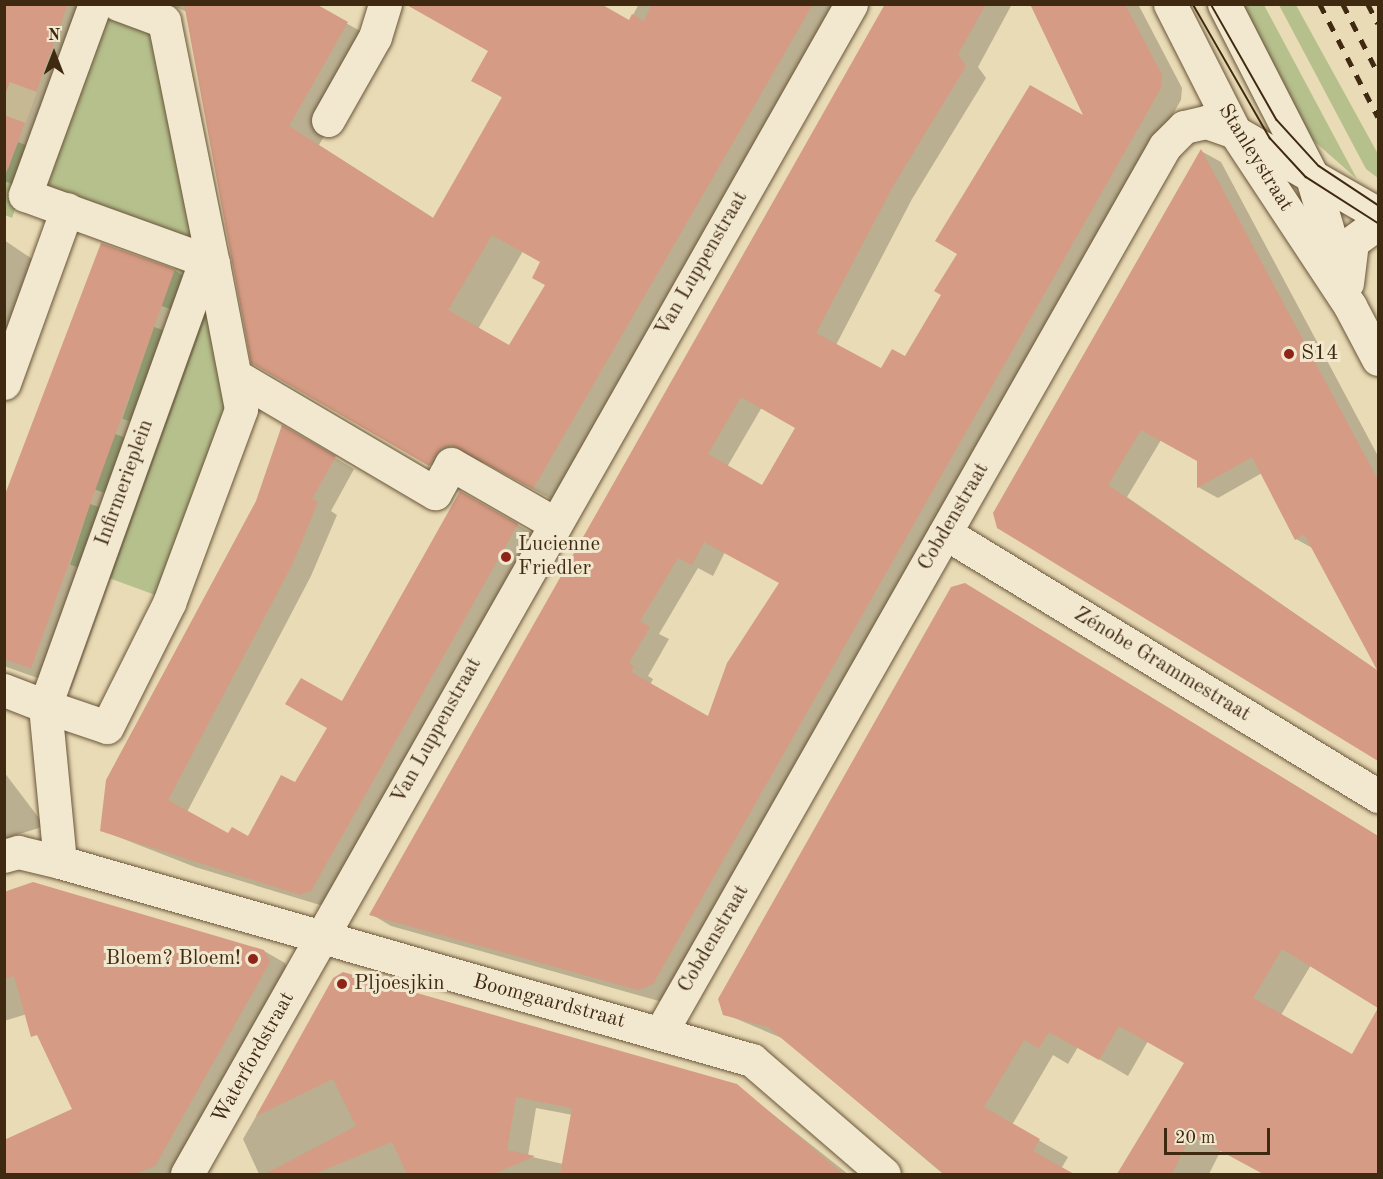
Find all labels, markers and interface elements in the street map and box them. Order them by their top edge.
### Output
north arrow [24,24,84,84]
text: N [48,28,60,44]
street label: Stanleystraat [1212,100,1298,216]
street label: Van Luppenstraat [650,187,754,341]
place label: S14 [1301,341,1338,367]
marker: S14 [1282,347,1296,361]
street label: Infirmerieplein [90,416,160,550]
street label: Cobdenstraat [913,459,995,575]
place label: Lucienne Friedler [518,532,600,582]
marker: Lucienne Friedler [499,550,513,564]
street label: Zénobe Grammestraat [1069,602,1255,728]
street label: Van Luppenstraat [386,653,488,809]
street label: Cobdenstraat [673,881,755,997]
place label: Bloem? Bloem! [106,946,241,972]
marker: Bloem? Bloem! [246,952,260,966]
street label: Boomgaardstraat [470,970,628,1034]
place label: Pljoesjkin [354,971,445,997]
marker: Pljoesjkin [335,977,349,991]
street label: Waterfordstraat [207,988,301,1128]
scale bar [1167,1116,1274,1154]
text: 20 m [1175,1129,1215,1147]

